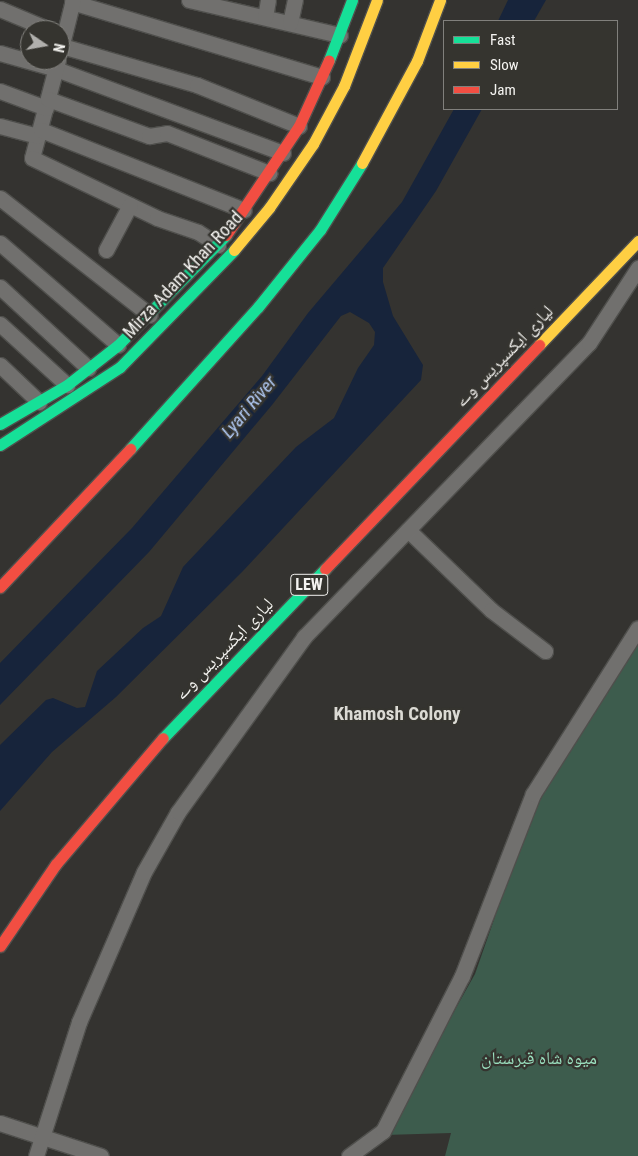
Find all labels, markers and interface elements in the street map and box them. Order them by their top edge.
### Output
north arrow [20,20,70,70]
legend [443,20,618,110]
text: Fast [490,31,515,49]
text: N [50,42,67,54]
text: Slow [490,56,519,74]
text: Jam [490,81,516,99]
street label: Mirza Adam Khan Road [119,207,247,343]
street label: لیاری ایکسپریس وے [450,301,558,411]
water label: Lyari River [216,371,282,443]
road number: LEW [290,572,328,598]
street label: لیاری ایکسپریس وے [170,594,278,704]
district label: Khamosh Colony [333,703,461,725]
park label: میوہ شاہ قبرستان [481,1047,597,1069]

